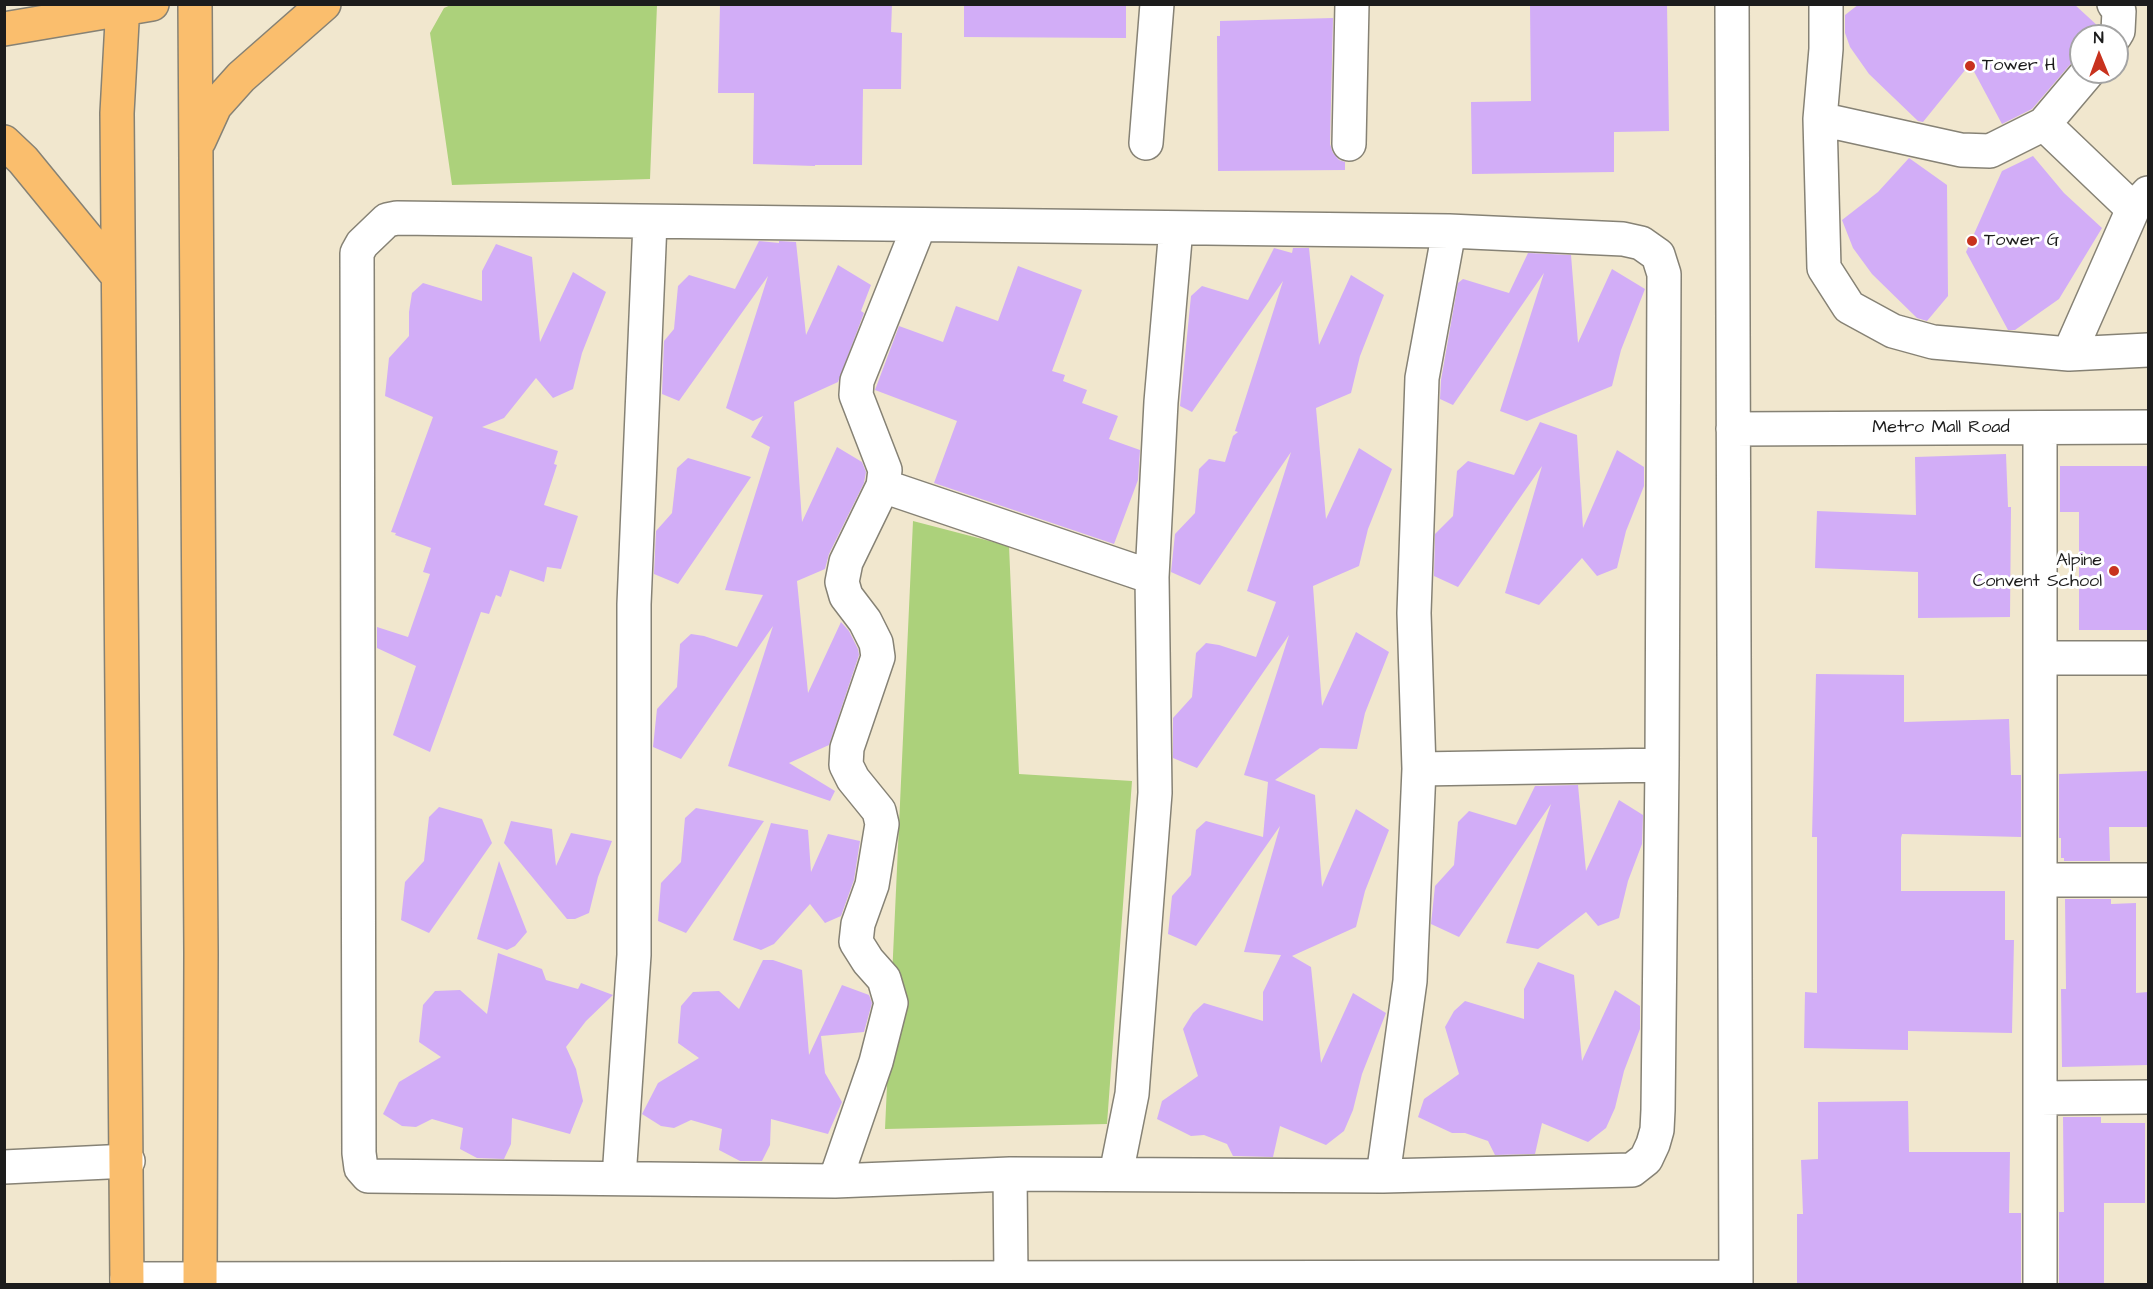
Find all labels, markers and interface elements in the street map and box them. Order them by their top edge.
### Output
north arrow [2069,24,2129,84]
text: N [2094,27,2104,49]
place label: Tower H [1982,55,2056,77]
marker: Tower H [1963,59,1977,73]
place label: Tower G [1984,230,2059,252]
marker: Tower G [1965,234,1979,248]
street label: Metro Mall Road [1872,417,2010,439]
place label: Alpine Convent School [1973,550,2102,592]
marker: Alpine Convent School [2107,564,2121,578]

